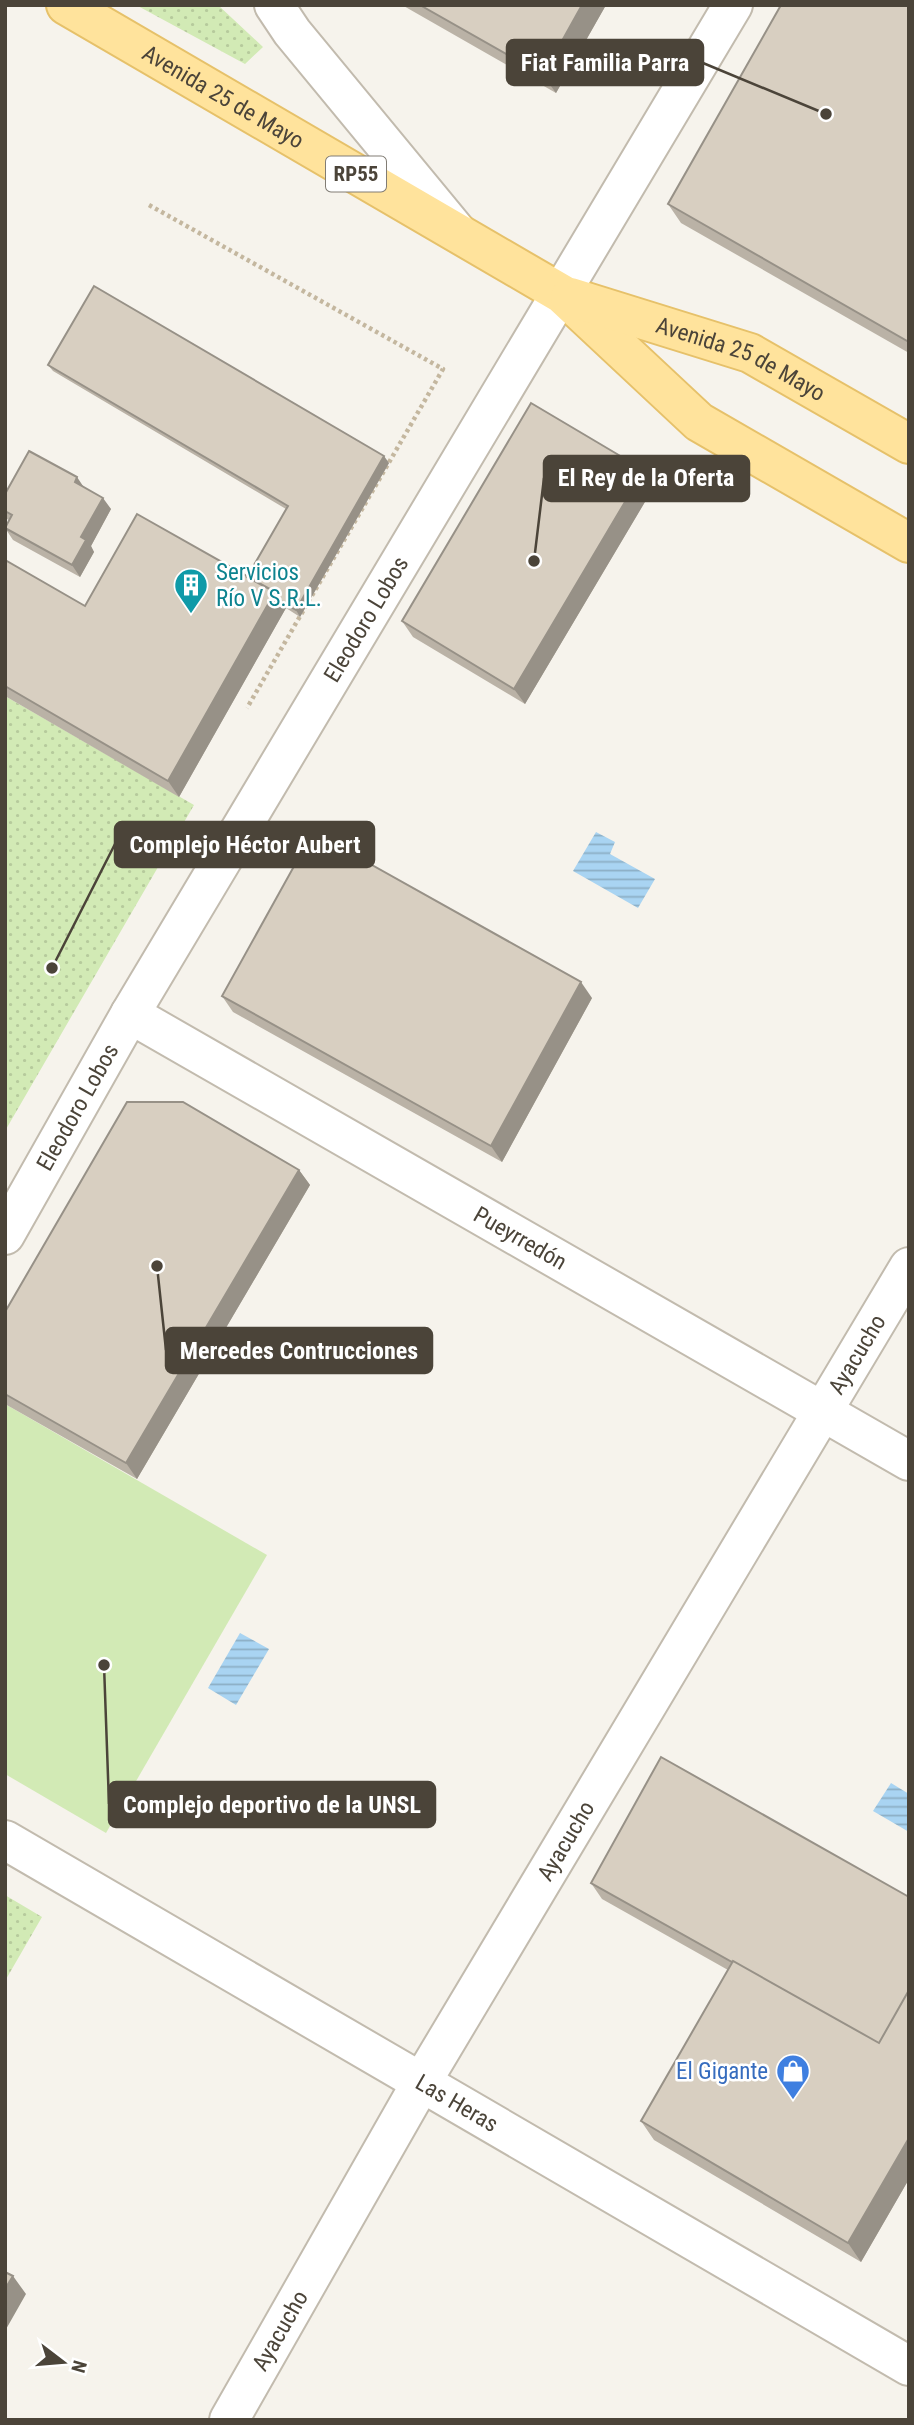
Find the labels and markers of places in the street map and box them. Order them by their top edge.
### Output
callout: Fiat Familia Parra [507,40,703,85]
callout: El Rey de la Oferta [544,456,749,501]
place label: Servicios Río V S.R.L. [216,559,322,612]
building icon: Servicios Río V S.R.L. [172,566,210,615]
callout: Complejo Héctor Aubert [115,822,374,867]
callout: Mercedes Contrucciones [166,1328,432,1373]
callout: Complejo deportivo de la UNSL [109,1782,435,1827]
shop icon: El Gigante [774,2052,812,2101]
place label: El Gigante [676,2058,768,2085]

